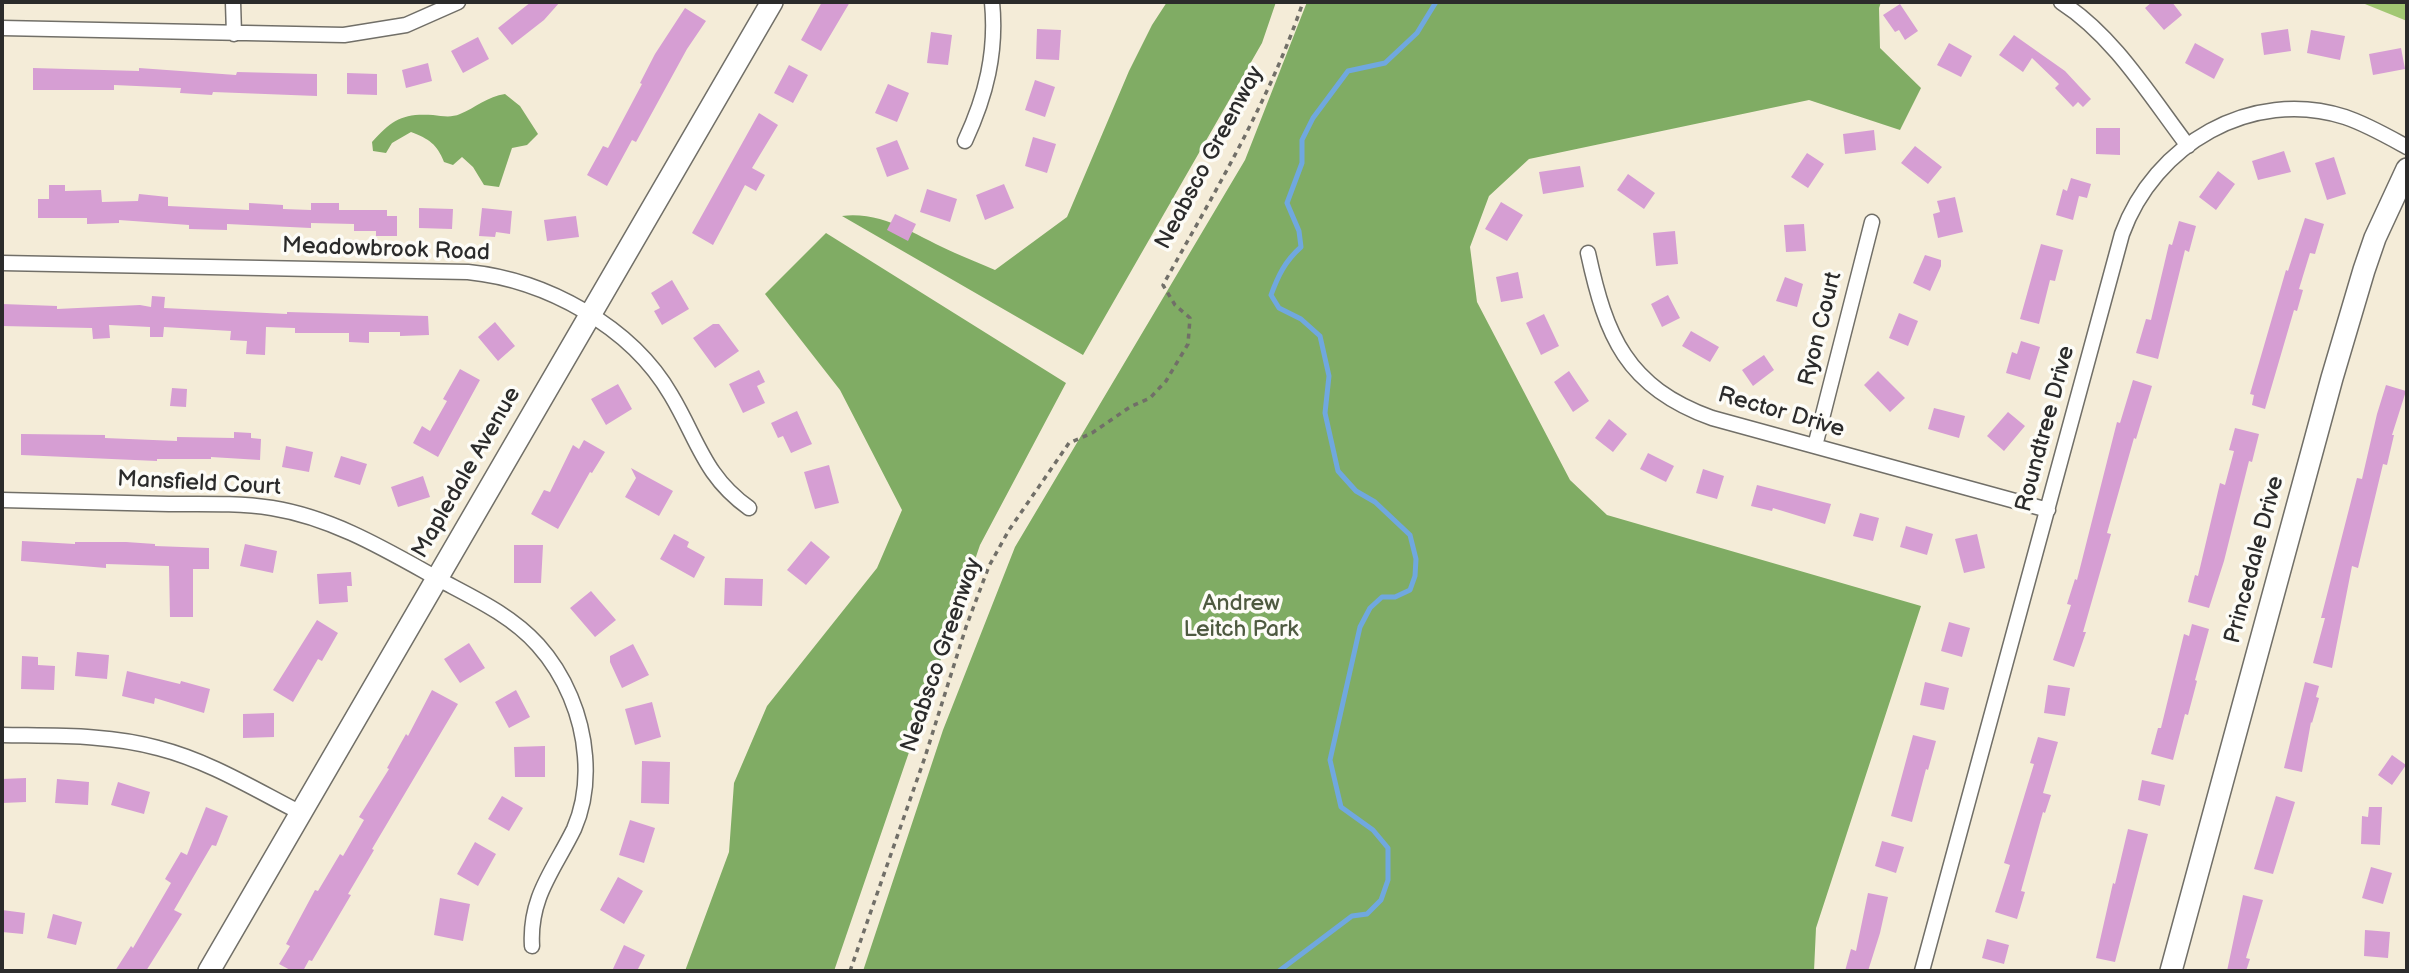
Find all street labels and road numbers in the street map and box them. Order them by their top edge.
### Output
street label: Neabsco Greenway [1150,62,1270,254]
street label: Meadowbrook Road [282,233,490,267]
street label: Ryon Court [1794,269,1848,389]
street label: Roundtree Drive [2011,343,2081,515]
street label: Rector Drive [1715,382,1847,444]
street label: Mapledale Avenue [407,383,527,563]
street label: Mansfield Court [116,466,282,502]
street label: Princedale Drive [2219,473,2291,647]
street label: Neabsco Greenway [896,554,988,756]

